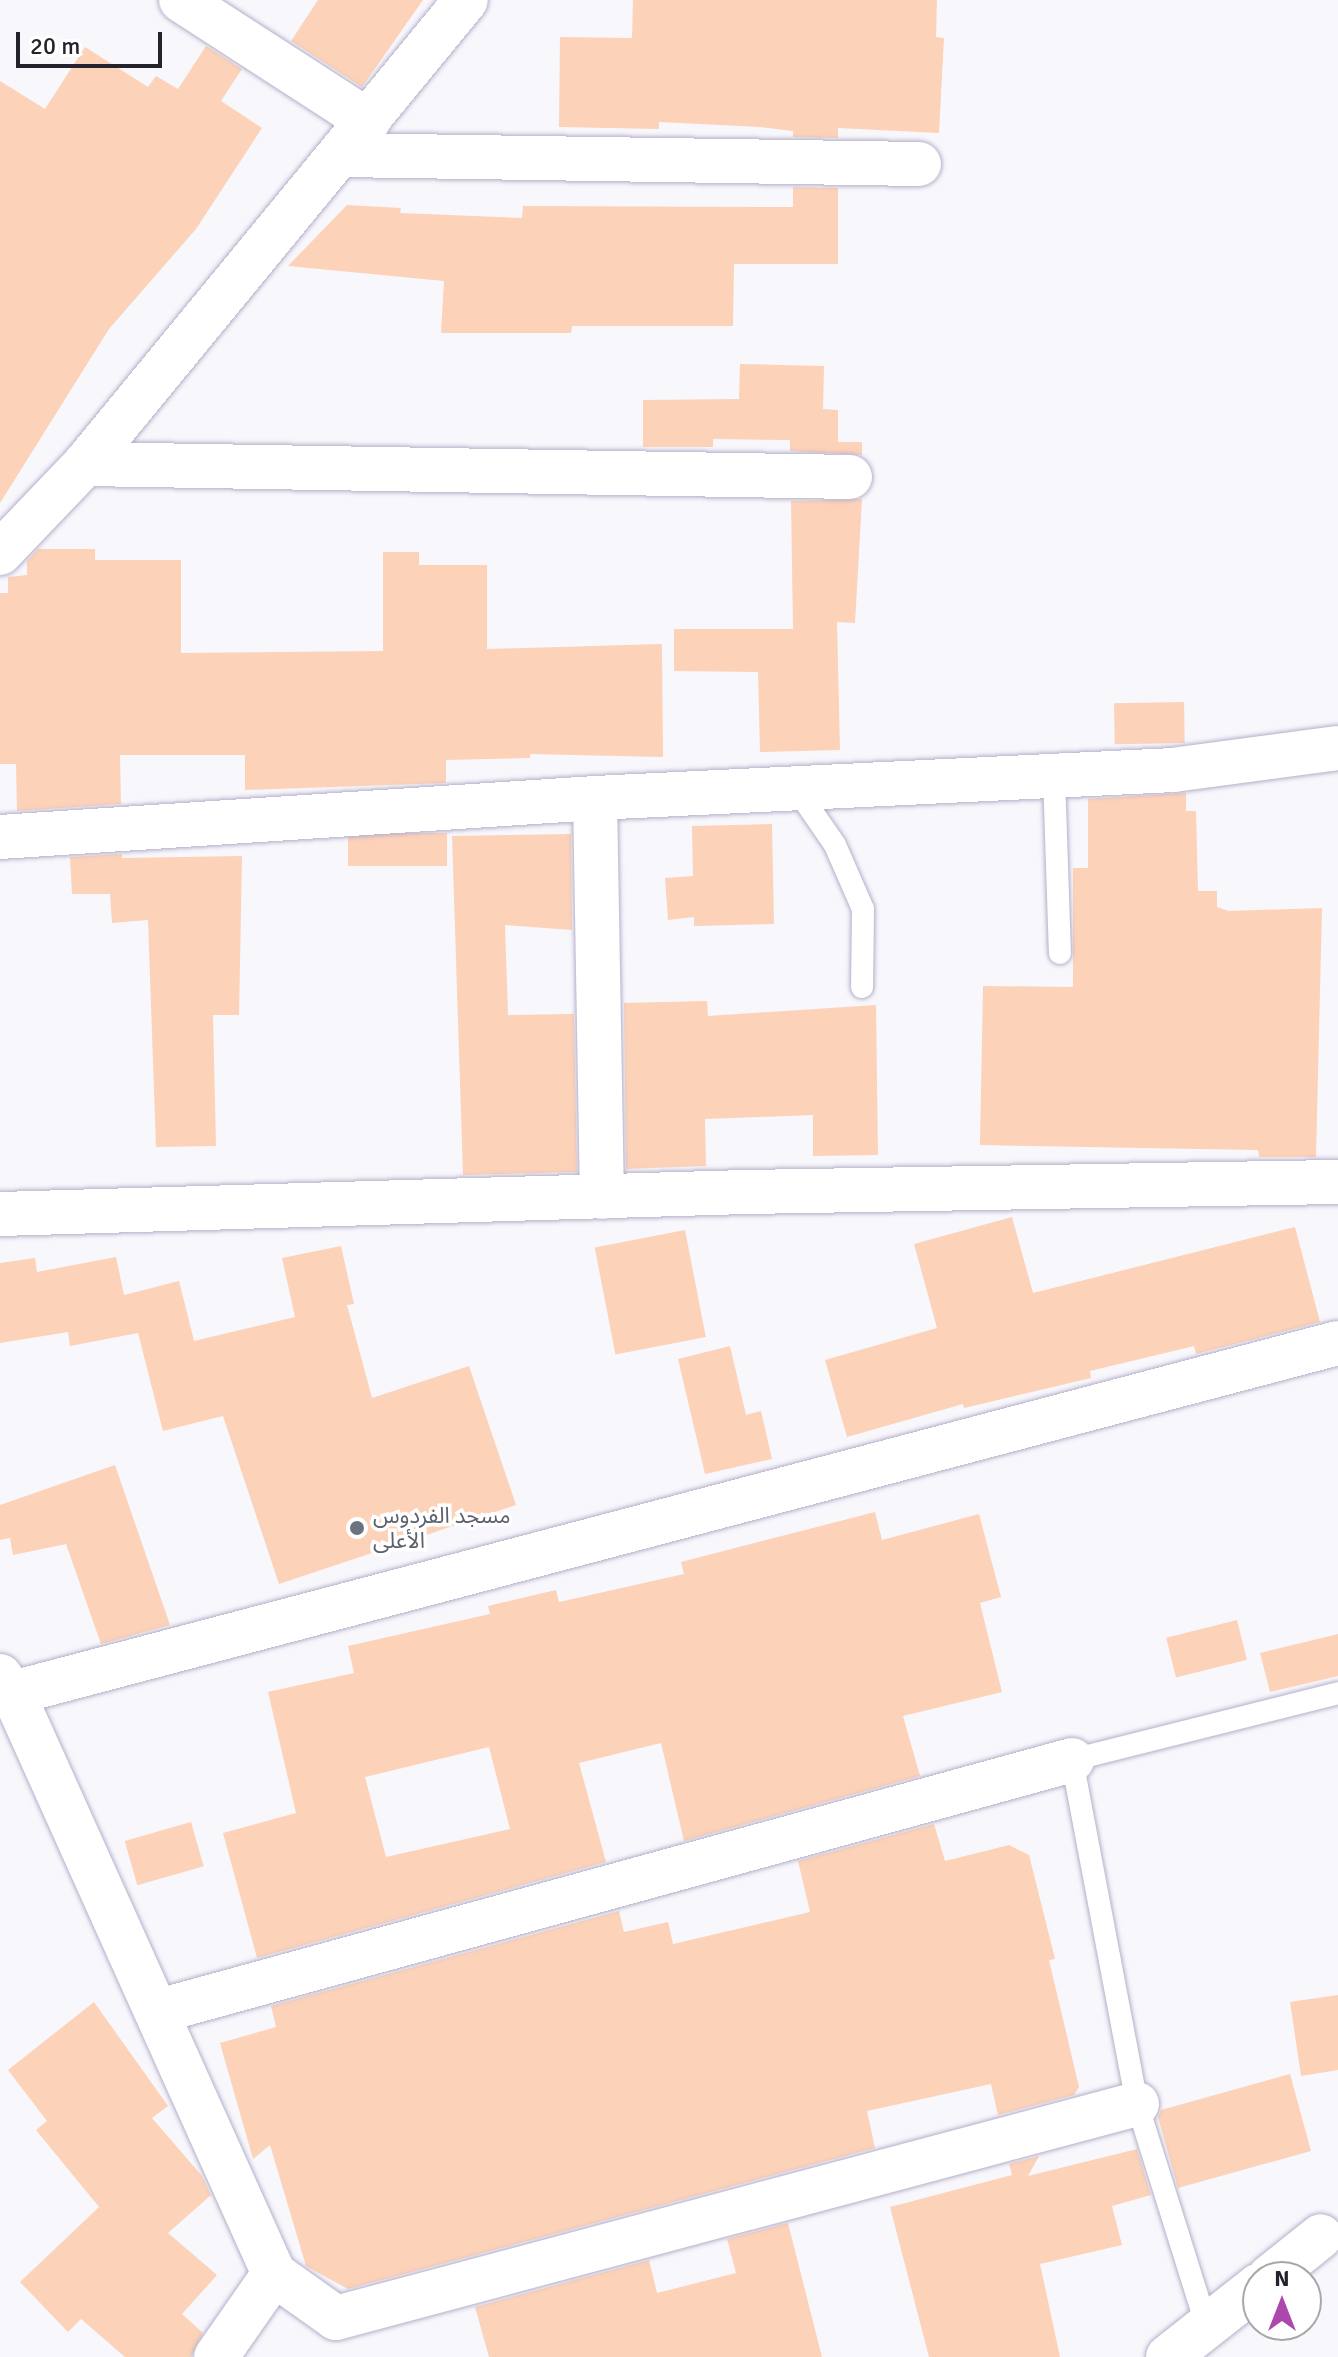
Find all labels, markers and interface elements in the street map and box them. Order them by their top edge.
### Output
scale bar [20,16,166,66]
text: 20 m [30,31,80,61]
place label: مسجد الفردوس الأعلى [373,1502,511,1554]
marker: مسجد الفردوس الأعلى [348,1519,366,1537]
north arrow [1242,2261,1322,2341]
text: N [1274,2265,1290,2292]

